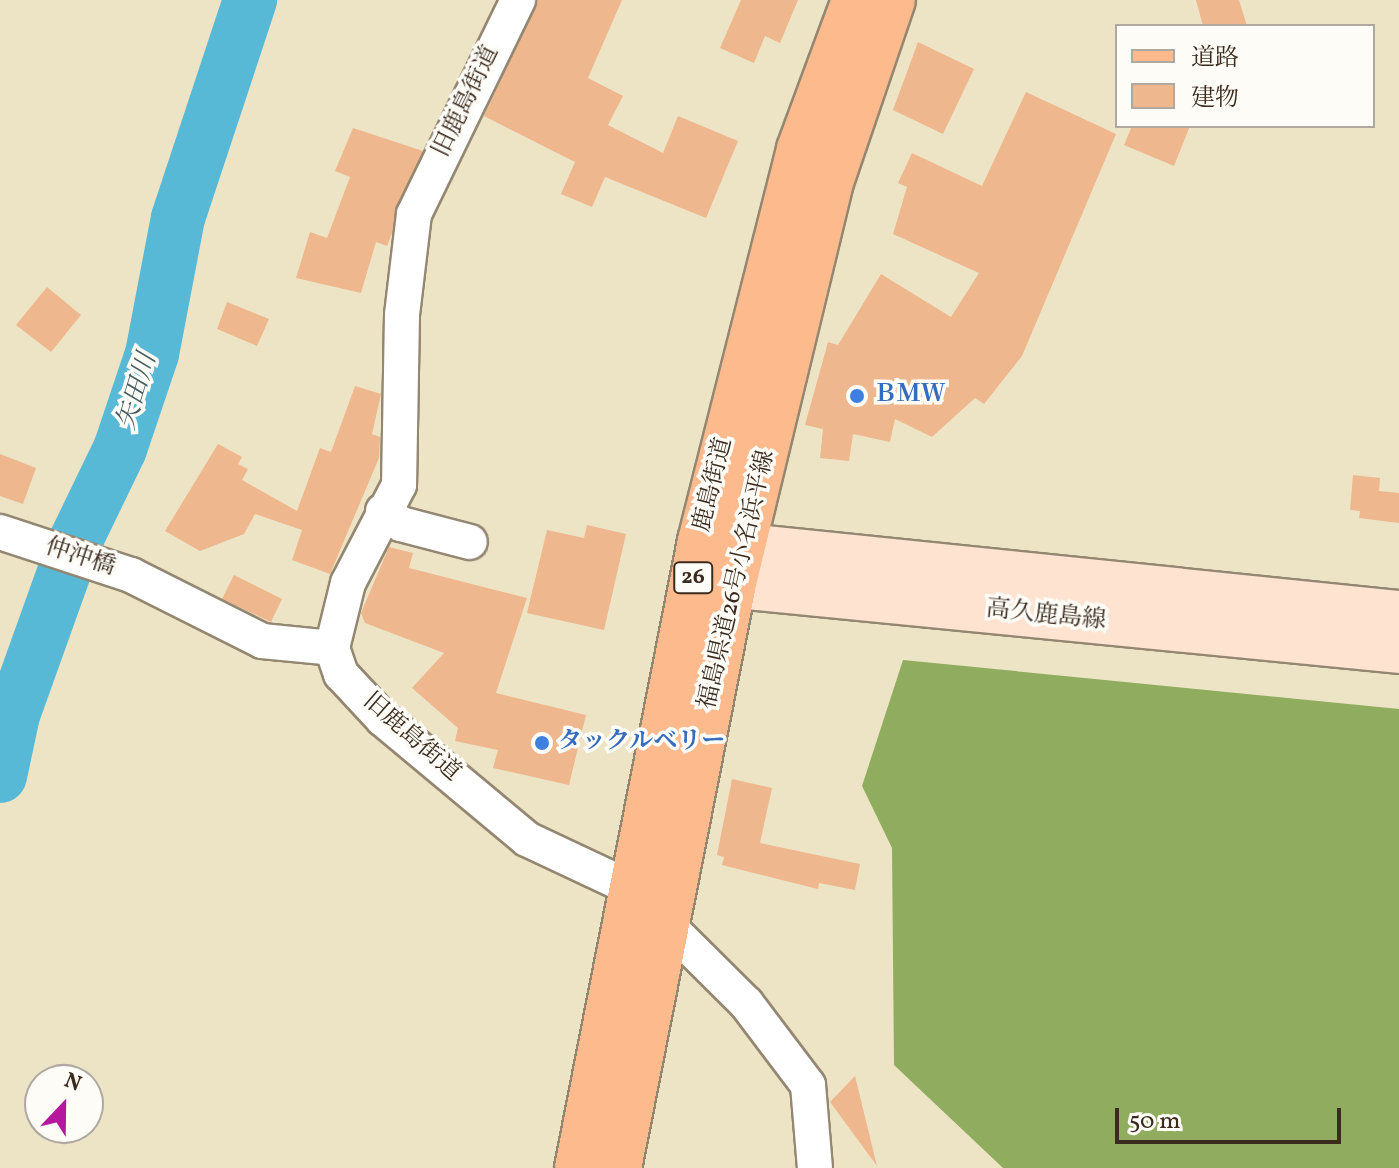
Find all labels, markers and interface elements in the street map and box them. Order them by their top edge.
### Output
legend [1115,24,1375,128]
street label: 旧鹿島街道 [428,42,506,162]
text: 道路 [1191,42,1239,76]
text: 建物 [1191,82,1239,116]
water label: 矢田川 [112,350,164,434]
place label: ＢＭＷ [873,382,945,410]
marker: ＢＭＷ [848,387,866,405]
street label: 鹿島街道 [688,435,740,535]
street label: 福島県道26号小名浜平線 [694,448,782,712]
street label: 仲沖橋 [41,533,119,583]
road number: 26 [673,560,713,596]
street label: 高久鹿島線 [985,595,1107,637]
street label: 旧鹿島街道 [356,688,466,788]
place label: タックルベリー [558,729,726,757]
marker: タックルベリー [533,734,551,752]
north arrow [24,1064,104,1144]
text: N [59,1066,86,1101]
scale bar [1119,1092,1345,1142]
text: 50 m [1129,1105,1181,1139]

